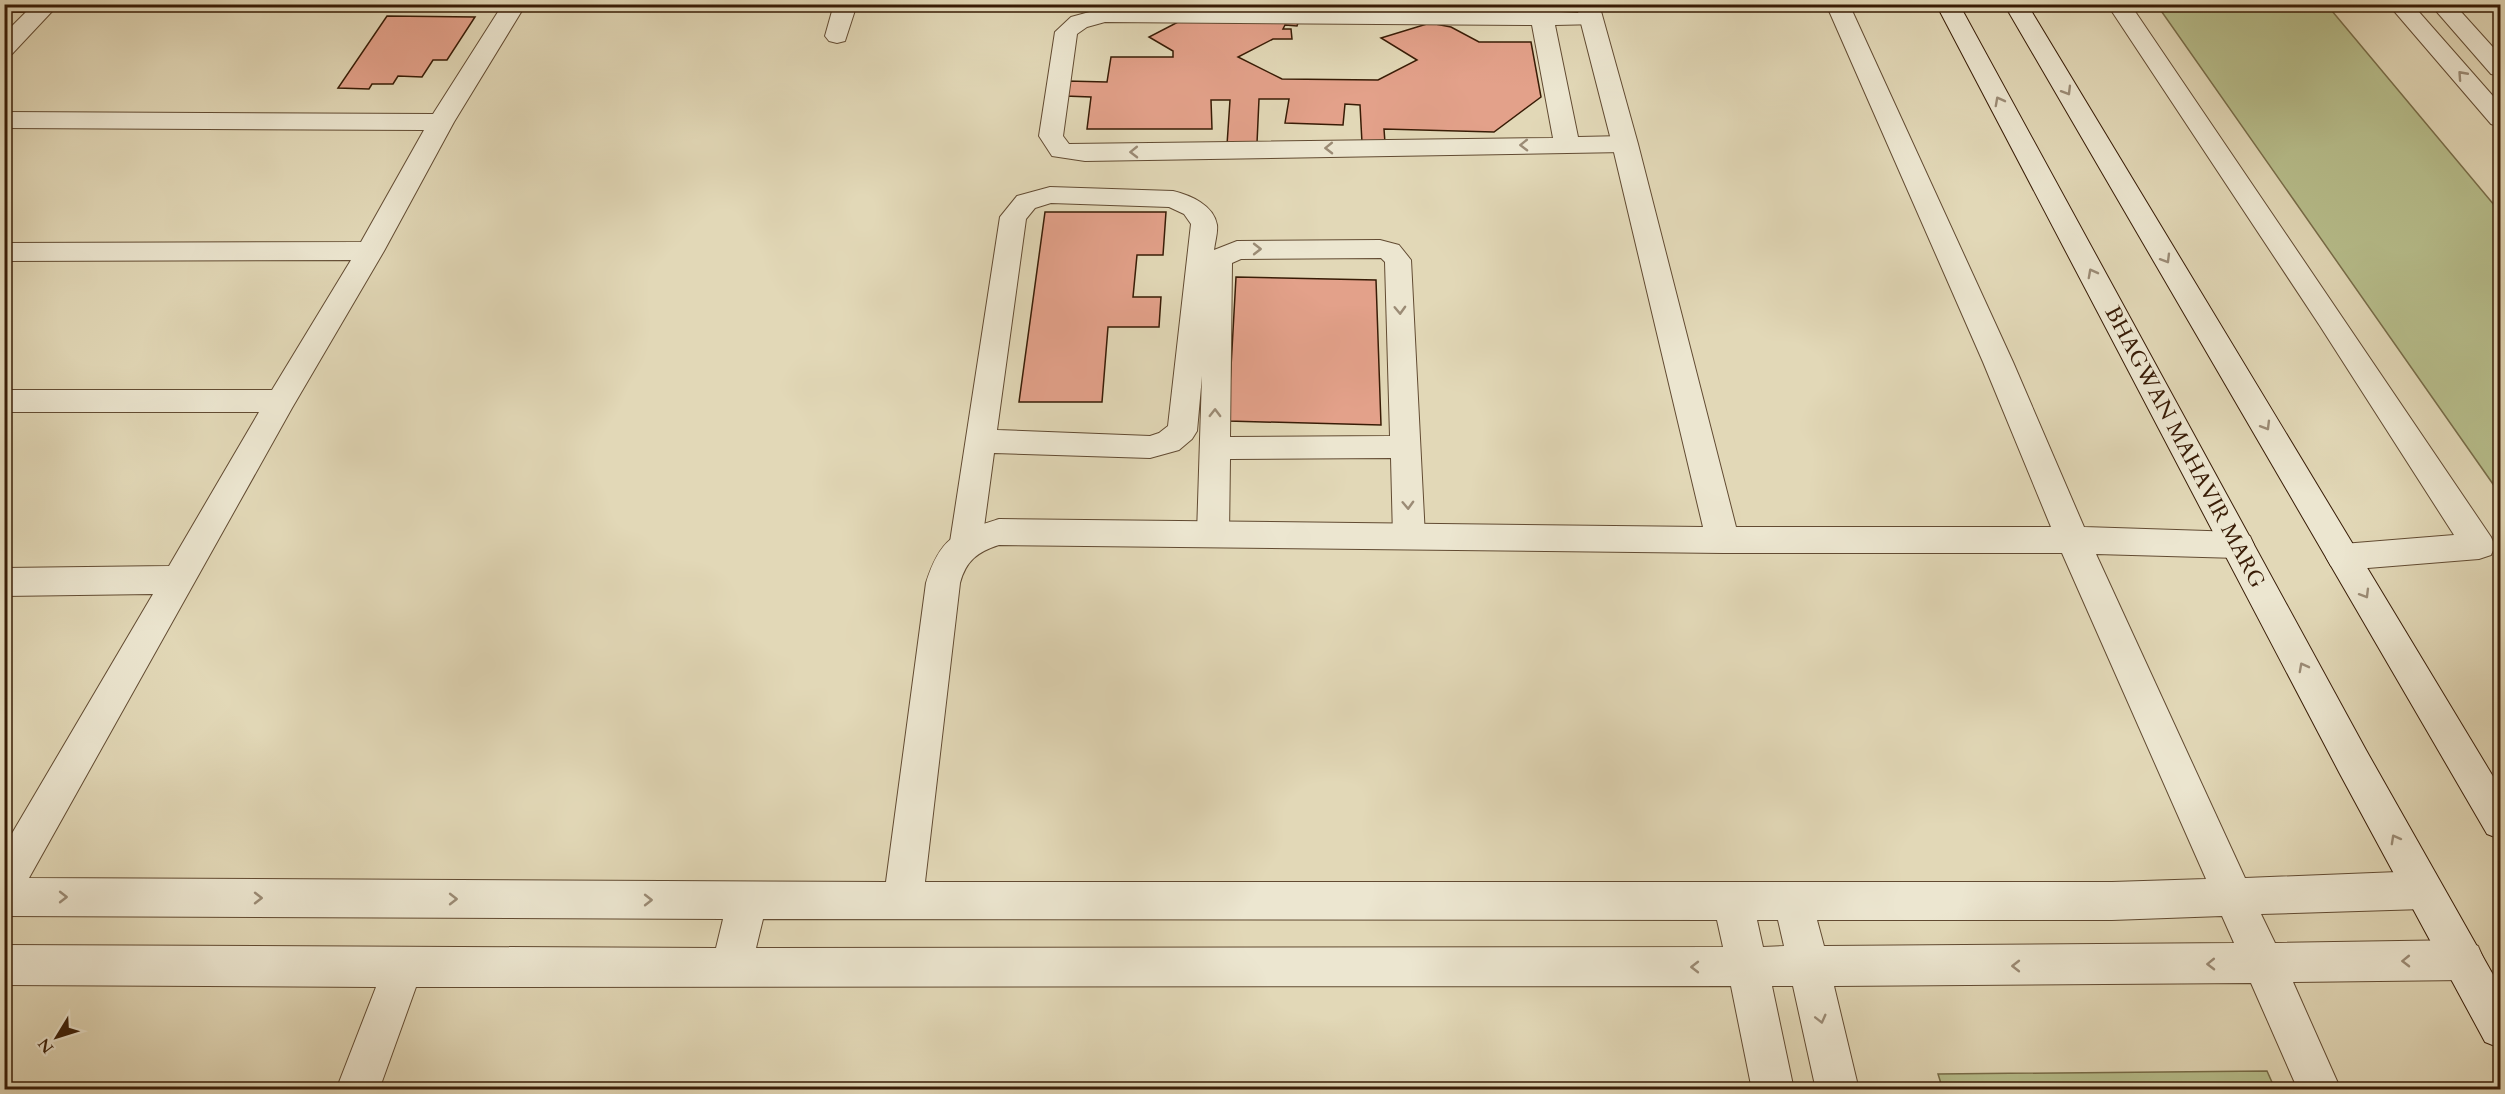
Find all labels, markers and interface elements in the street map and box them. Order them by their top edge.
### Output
one-way arrow [2458,71,2469,82]
one-way arrow [2059,85,2071,95]
one-way arrow [1995,97,2006,107]
one-way arrow [1520,139,1529,151]
one-way arrow [1325,142,1334,155]
one-way arrow [1130,146,1139,158]
one-way arrow [1253,243,1262,256]
one-way arrow [2159,253,2171,263]
one-way arrow [2088,269,2099,279]
street label: BHAGWAN MAHAVIR MARG [2098,301,2272,593]
one-way arrow [1394,305,1406,314]
one-way arrow [1209,408,1222,417]
one-way arrow [2258,420,2270,430]
one-way arrow [1401,500,1414,509]
one-way arrow [2358,588,2370,598]
one-way arrow [2298,662,2310,673]
one-way arrow [2391,835,2402,845]
one-way arrow [58,891,67,903]
one-way arrow [253,892,262,904]
one-way arrow [448,893,457,905]
one-way arrow [643,894,652,906]
one-way arrow [2401,955,2410,967]
one-way arrow [2206,958,2215,970]
one-way arrow [2011,960,2020,972]
one-way arrow [1690,961,1699,973]
north arrow [27,1007,87,1067]
one-way arrow [1814,1014,1827,1024]
text: N [33,1033,59,1058]

